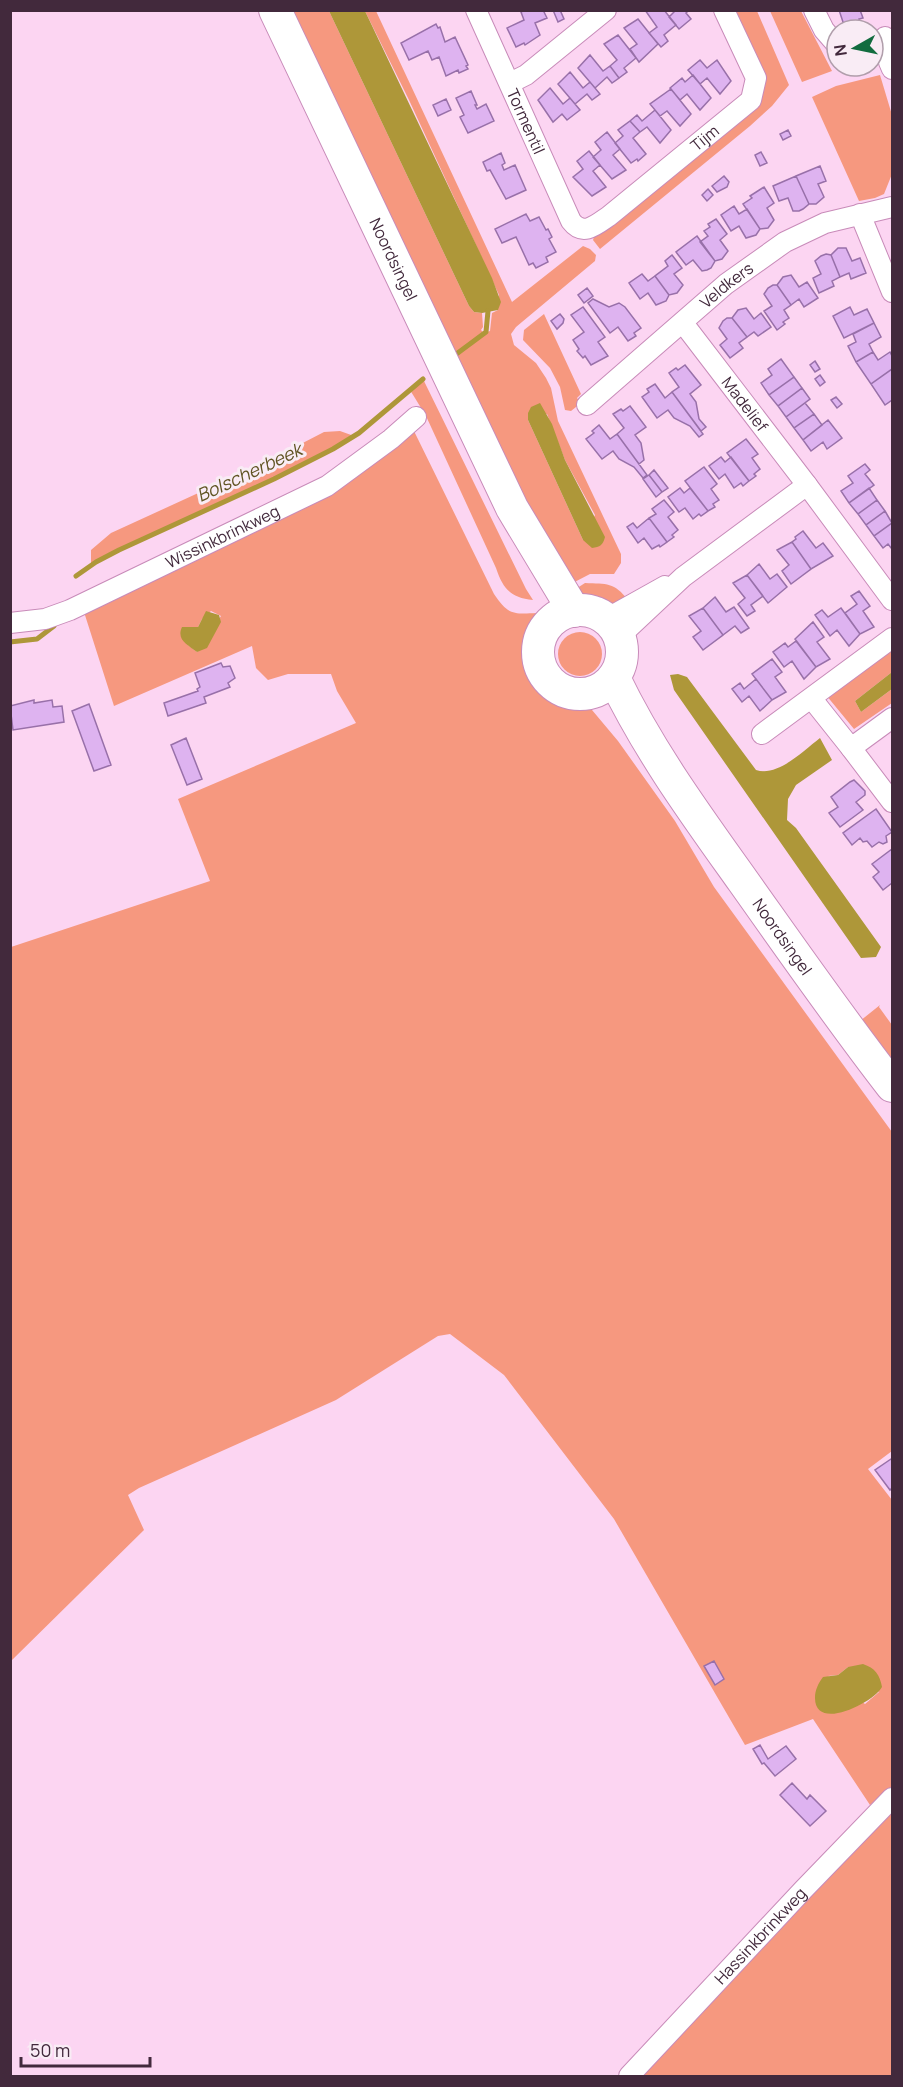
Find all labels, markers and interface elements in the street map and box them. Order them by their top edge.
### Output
north arrow [825,18,885,78]
text: N [828,43,852,58]
street label: Tormentil [502,85,550,157]
street label: Tijm [686,120,723,156]
street label: Noordsingel [364,214,423,304]
street label: Veldkers [695,257,758,313]
street label: Madelief [717,372,773,436]
water label: Bolscherbeek [192,436,308,507]
street label: Wissinkbrinkweg [162,500,283,573]
street label: Noordsingel [748,894,817,979]
street label: Hassinkbrinkweg [709,1883,811,1989]
scale bar [21,2030,150,2068]
text: 50 m [30,2038,70,2062]

